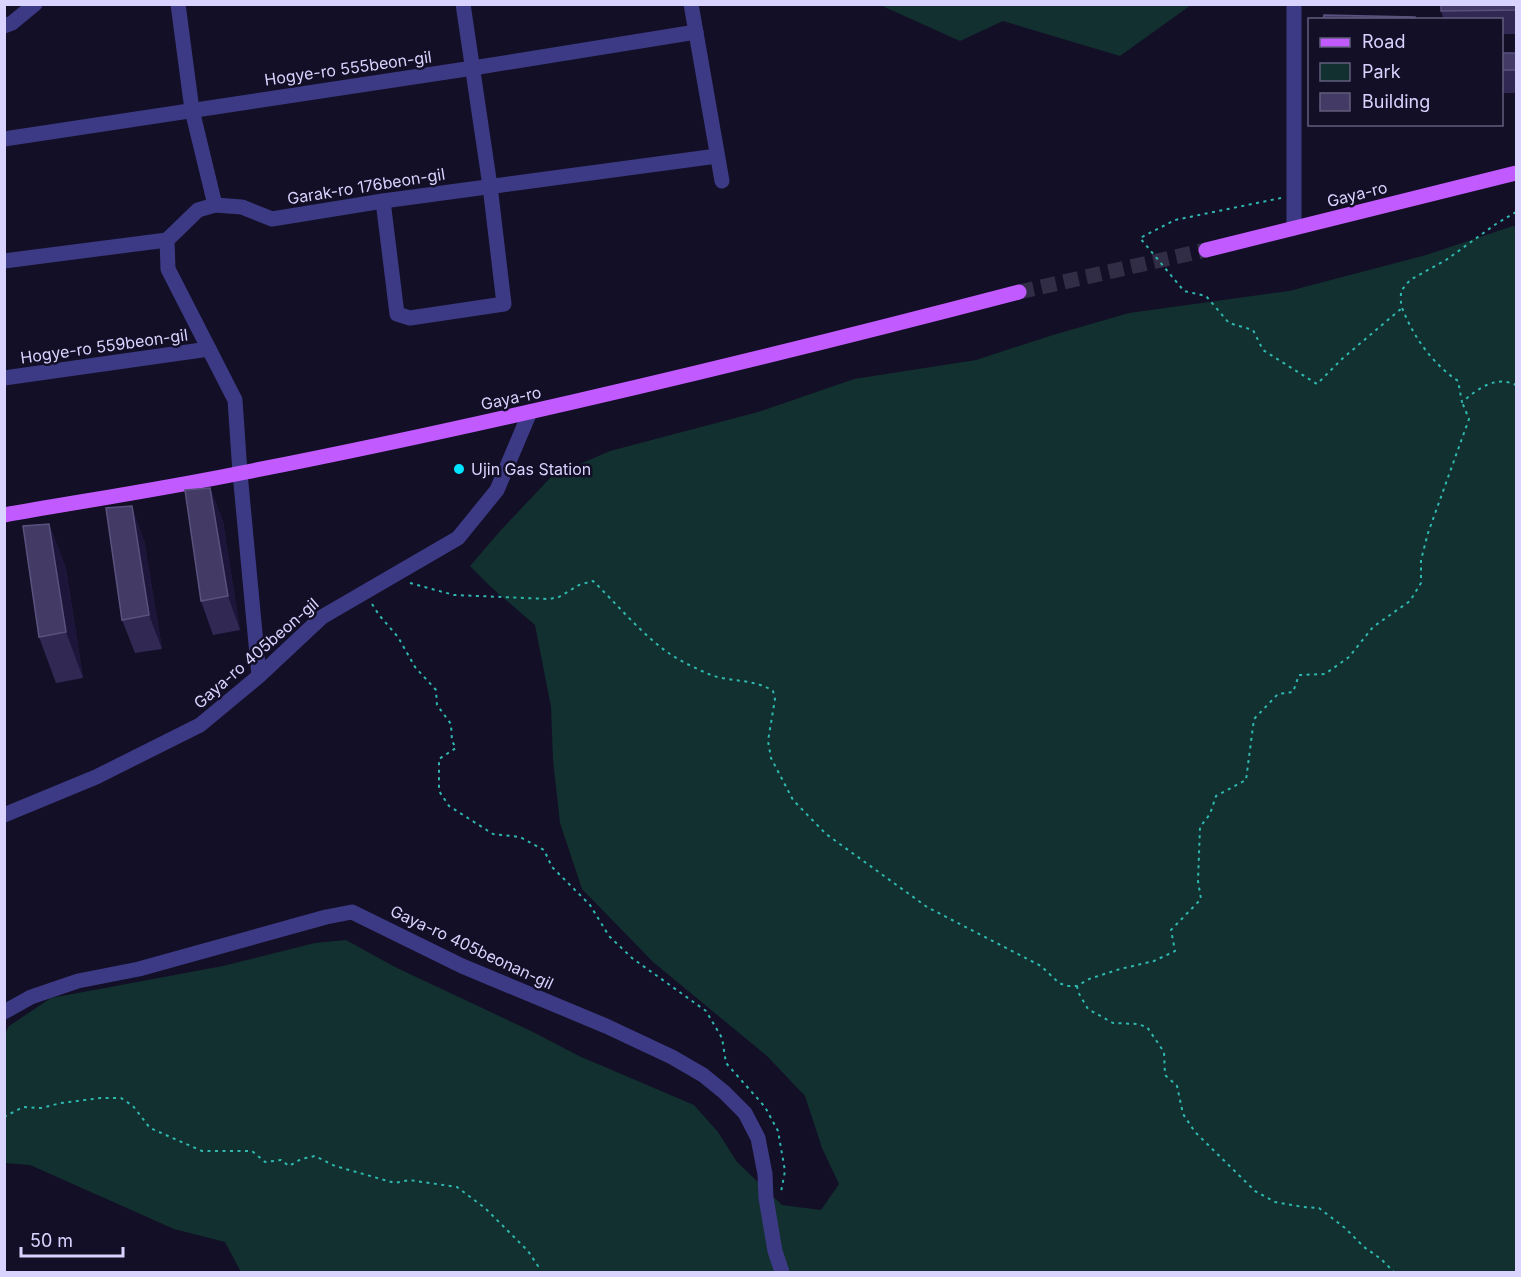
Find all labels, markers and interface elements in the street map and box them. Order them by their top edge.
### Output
legend [1308,18,1503,126]
text: Road [1362,31,1405,52]
street label: Hogye-ro 555beon-gil [263,46,433,90]
text: Park [1362,61,1401,82]
text: Building [1362,91,1430,112]
street label: Garak-ro 176beon-gil [286,164,446,208]
street label: Gaya-ro [1325,177,1389,211]
street label: Hogye-ro 559beon-gil [19,324,189,368]
street label: Gaya-ro [479,382,543,414]
place label: Ujin Gas Station [471,459,591,479]
marker: Ujin Gas Station [452,462,466,476]
street label: Gaya-ro 405beon-gil [189,593,323,713]
street label: Gaya-ro 405beonan-gil [387,900,557,994]
scale bar [21,1220,123,1258]
text: 50 m [30,1230,73,1251]

